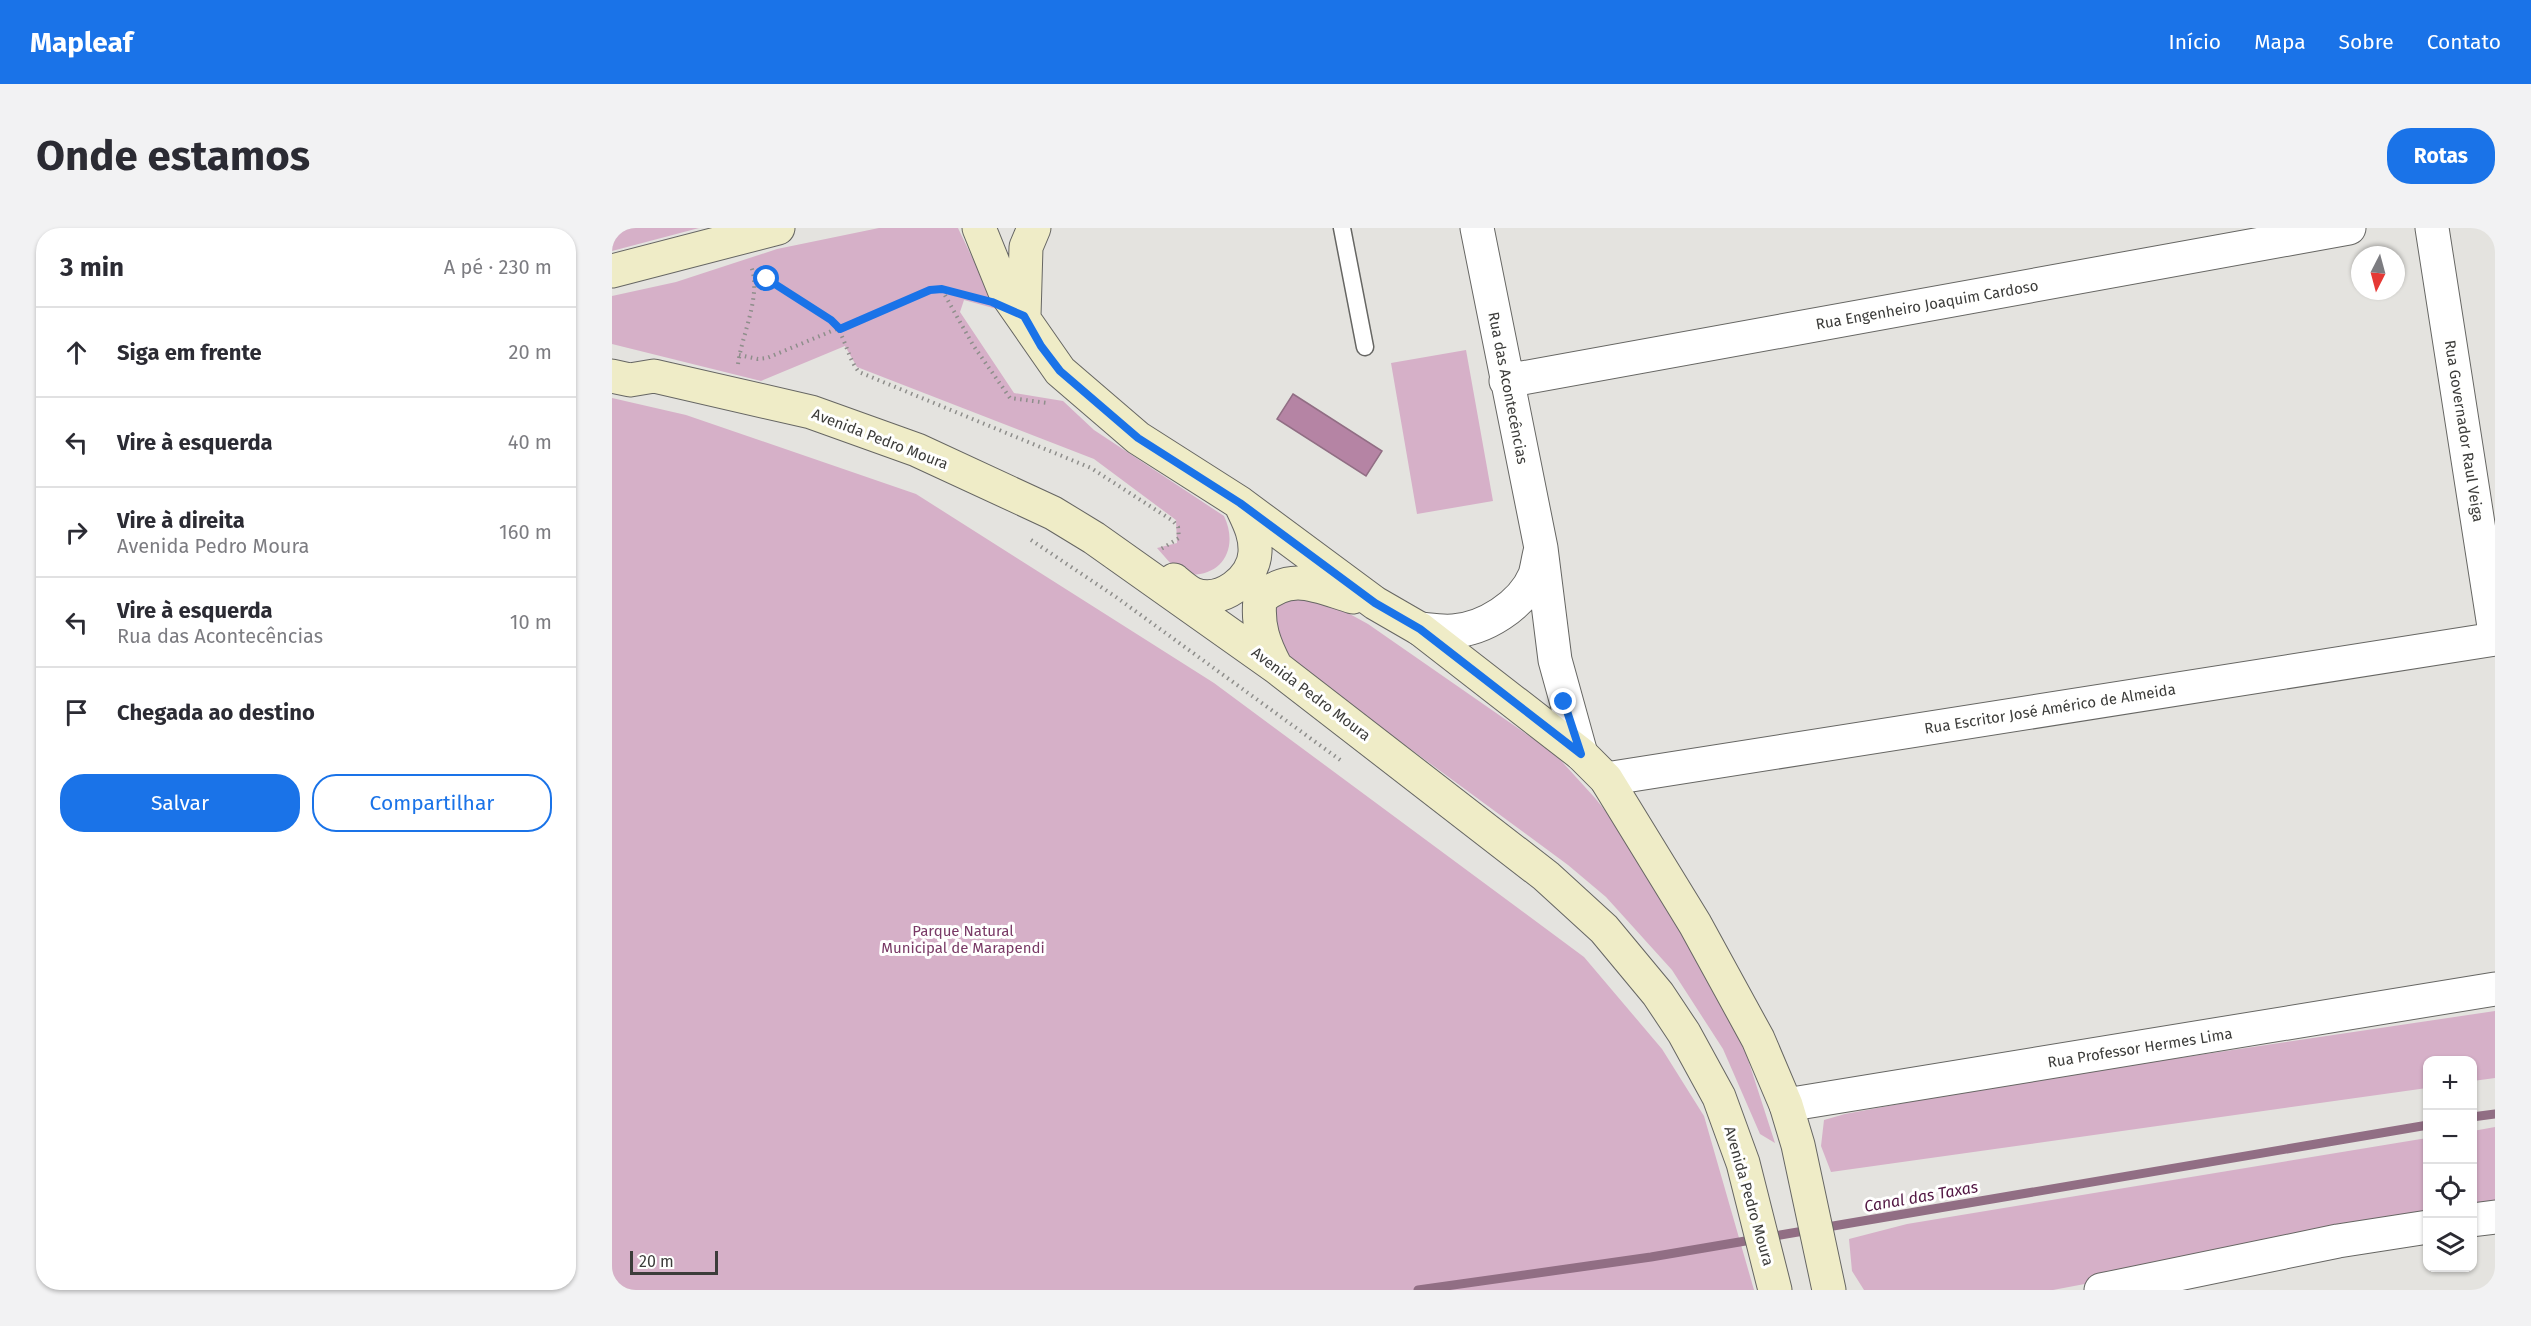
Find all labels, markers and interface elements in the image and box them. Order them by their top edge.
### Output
text: Mapleaf [30,26,133,59]
text: Início [2168,29,2221,55]
text: Mapa [2254,29,2306,55]
text: Sobre [2339,29,2394,55]
text: Contato [2427,29,2501,55]
button: Rotas [2387,128,2495,184]
text: Onde estamos [36,131,310,181]
north arrow [2351,246,2405,300]
text: 3 min [60,252,124,283]
text: A pé · 230 m [444,255,552,279]
route start [753,265,779,291]
street label: Rua Engenheiro Joaquim Cardoso [1814,277,2040,333]
street label: Rua das Acontecências [1484,310,1532,466]
icon: ahead [60,336,93,369]
text: Siga em frente [117,339,262,366]
street label: Rua Governador Raul Veiga [2441,339,2487,523]
text: 20 m [509,340,552,364]
street label: Avenida Pedro Moura [809,405,951,473]
icon: left [60,426,93,459]
text: Vire à esquerda [117,429,273,456]
text: 40 m [508,430,552,454]
text: Vire à direita [117,507,245,534]
icon: right [60,516,93,549]
text: 160 m [499,520,552,544]
text: Avenida Pedro Moura [117,534,309,558]
text: Vire à esquerda [117,597,273,624]
icon: left [60,606,93,639]
text: 10 m [510,610,552,634]
text: Rua das Acontecências [117,624,323,648]
street label: Avenida Pedro Moura [1248,643,1374,745]
street label: Rua Escritor José Américo de Almeida [1923,680,2177,738]
route end [1550,688,1576,714]
icon: arrive [60,696,93,729]
text: Chegada ao destino [117,699,315,726]
button: Salvar [60,774,300,832]
button: Compartilhar [312,774,552,832]
park label: Parque Natural Municipal de Marapendi [881,922,1045,957]
street label: Rua Professor Hermes Lima [2046,1025,2234,1071]
map controls [2423,1056,2477,1272]
button: + [2423,1056,2477,1110]
button: − [2423,1110,2477,1164]
street label: Avenida Pedro Moura [1720,1124,1778,1268]
button: locate [2423,1164,2477,1218]
water label: Canal das Taxas [1863,1177,1979,1216]
button: layers [2423,1218,2477,1272]
scale bar [630,1248,718,1276]
text: 20 m [639,1252,674,1271]

